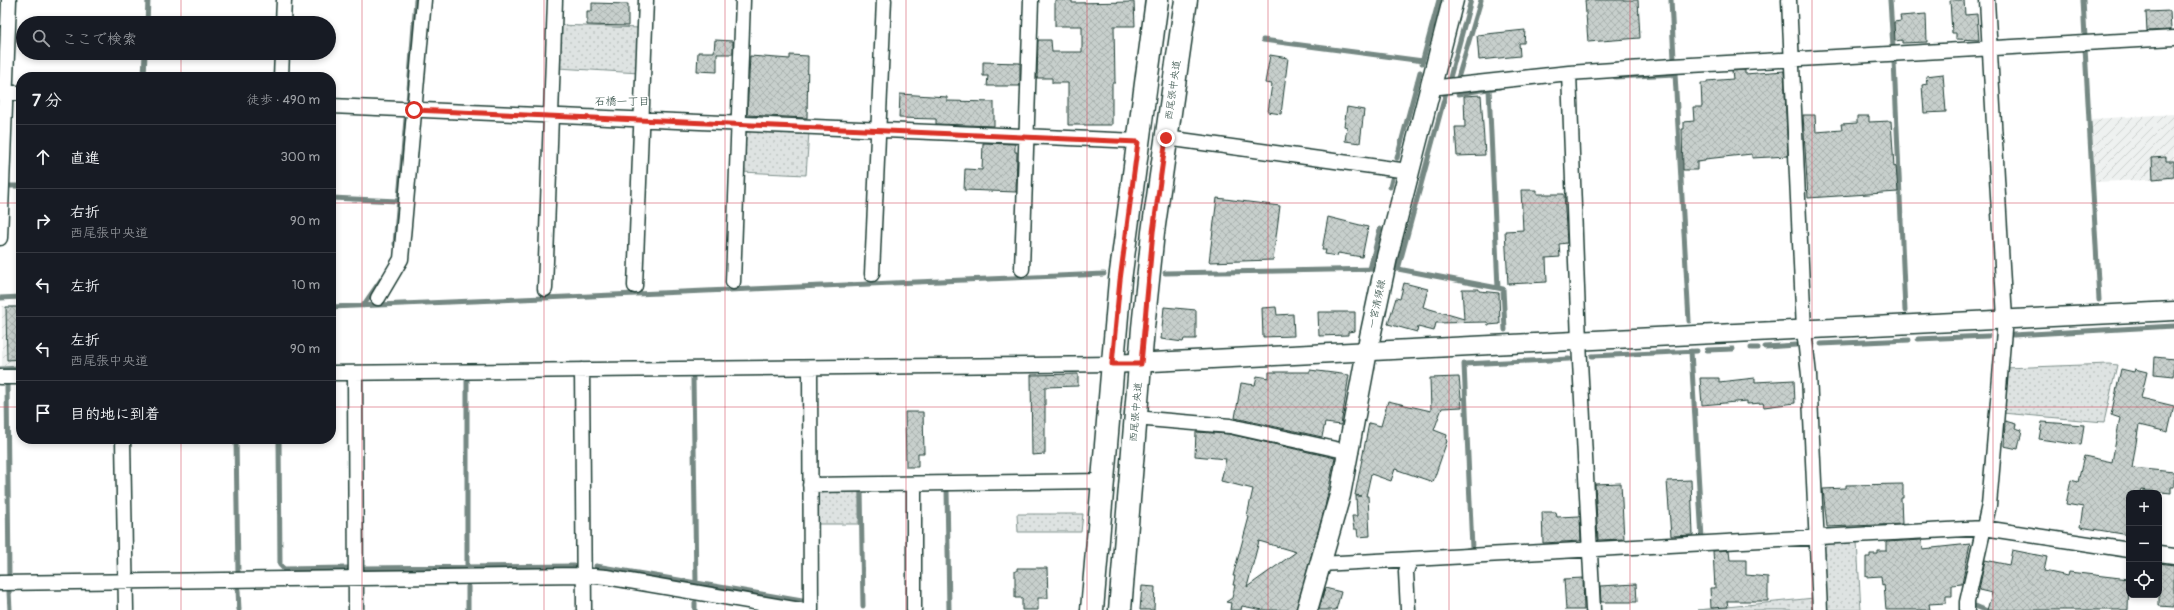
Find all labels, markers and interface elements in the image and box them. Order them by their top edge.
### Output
search box [16,16,336,60]
icon: search [30,27,52,49]
text: ここで検索 [62,30,137,49]
street label: 西尾張中央道 [1163,59,1183,121]
text: 7 分 [32,90,62,111]
text: 徒歩 · 490 m [247,92,320,108]
district label: 石橋一丁目 [595,95,650,108]
route start [405,101,423,119]
route end [1157,129,1175,147]
icon: ahead [32,146,54,168]
text: 直進 [70,149,100,168]
text: 300 m [281,149,320,165]
text: 右折 [70,203,100,222]
icon: right [32,210,54,232]
text: 90 m [290,213,320,229]
text: 西尾張中央道 [70,225,148,241]
icon: left [32,274,54,296]
text: 左折 [70,277,100,296]
text: 10 m [292,277,320,293]
street label: 一宮清須線 [1366,278,1388,330]
text: 左折 [70,331,100,350]
icon: left [32,338,54,360]
text: 90 m [290,341,320,357]
text: 西尾張中央道 [70,353,148,369]
street label: 西尾張中央道 [1127,382,1145,442]
icon: arrive [32,402,54,424]
text: 目的地に到着 [70,405,160,424]
map controls [2126,490,2162,598]
button: + [2126,490,2162,526]
button: − [2126,526,2162,562]
button: locate [2126,562,2162,598]

